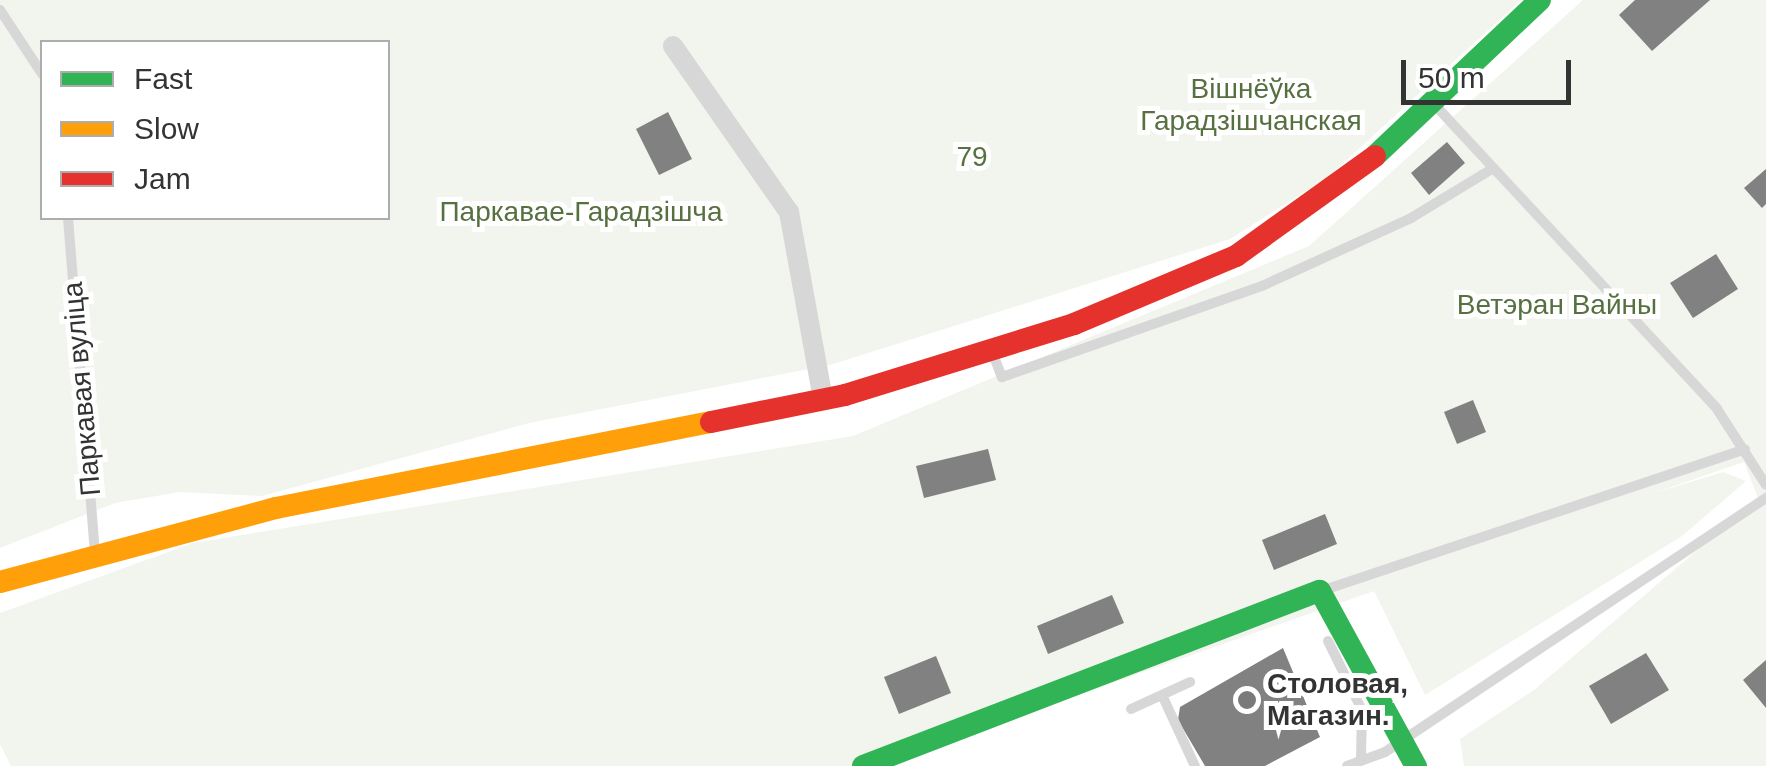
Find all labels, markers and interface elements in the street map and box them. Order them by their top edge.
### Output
legend [40,40,390,220]
scale bar [1406,40,1576,102]
text: 50 m [1418,61,1485,94]
text: Fast [134,62,192,95]
park label: Вішнёўка Гарадзішчанская [1140,72,1362,138]
text: Slow [134,112,199,145]
park label: 79 [956,140,988,174]
text: Jam [134,162,191,195]
park label: Паркавае-Гарадзішча [439,195,723,229]
street label: Паркавая вуліца [56,281,108,497]
park label: Ветэран Вайны [1457,288,1657,322]
place label: Столовая, Магазин. [1267,667,1408,733]
marker: Столовая, Магазин. [1236,689,1258,711]

